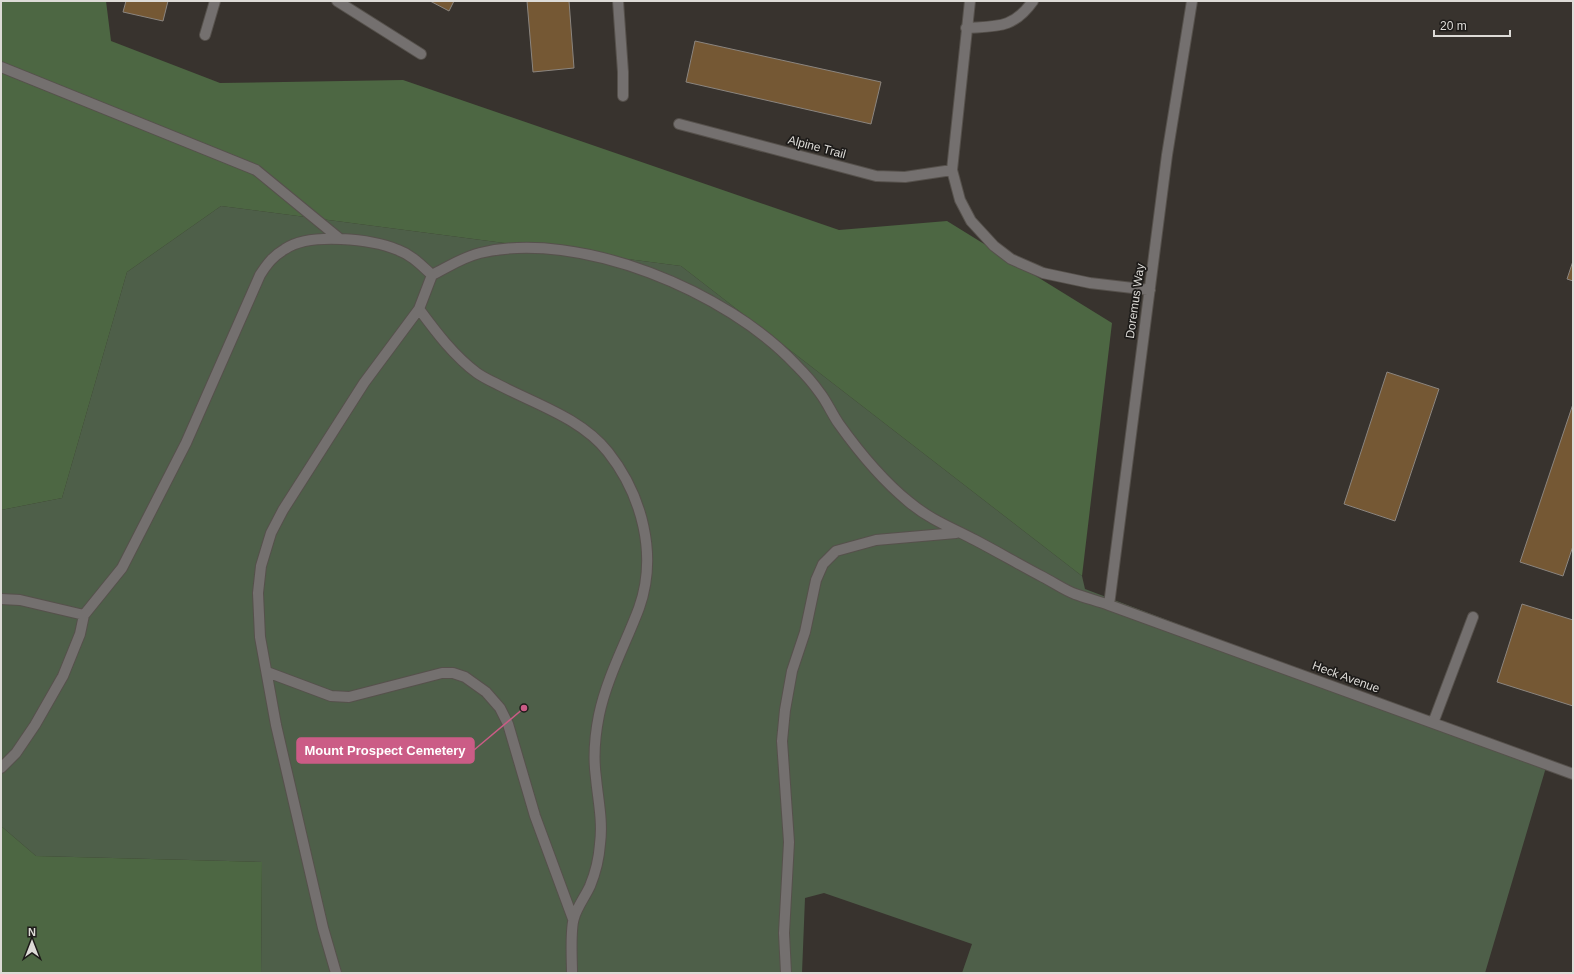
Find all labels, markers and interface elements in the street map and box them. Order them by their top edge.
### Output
scale bar [1434,12,1510,38]
text: 20 m [1440,19,1467,33]
street label: Alpine Trail [787,133,847,161]
street label: Doremus Way [1123,263,1147,339]
street label: Heck Avenue [1310,658,1382,696]
callout: Mount Prospect Cemetery [297,738,474,763]
text: Mount Prospect Cemetery [304,743,466,758]
north arrow [12,922,52,962]
text: N [28,926,36,938]

